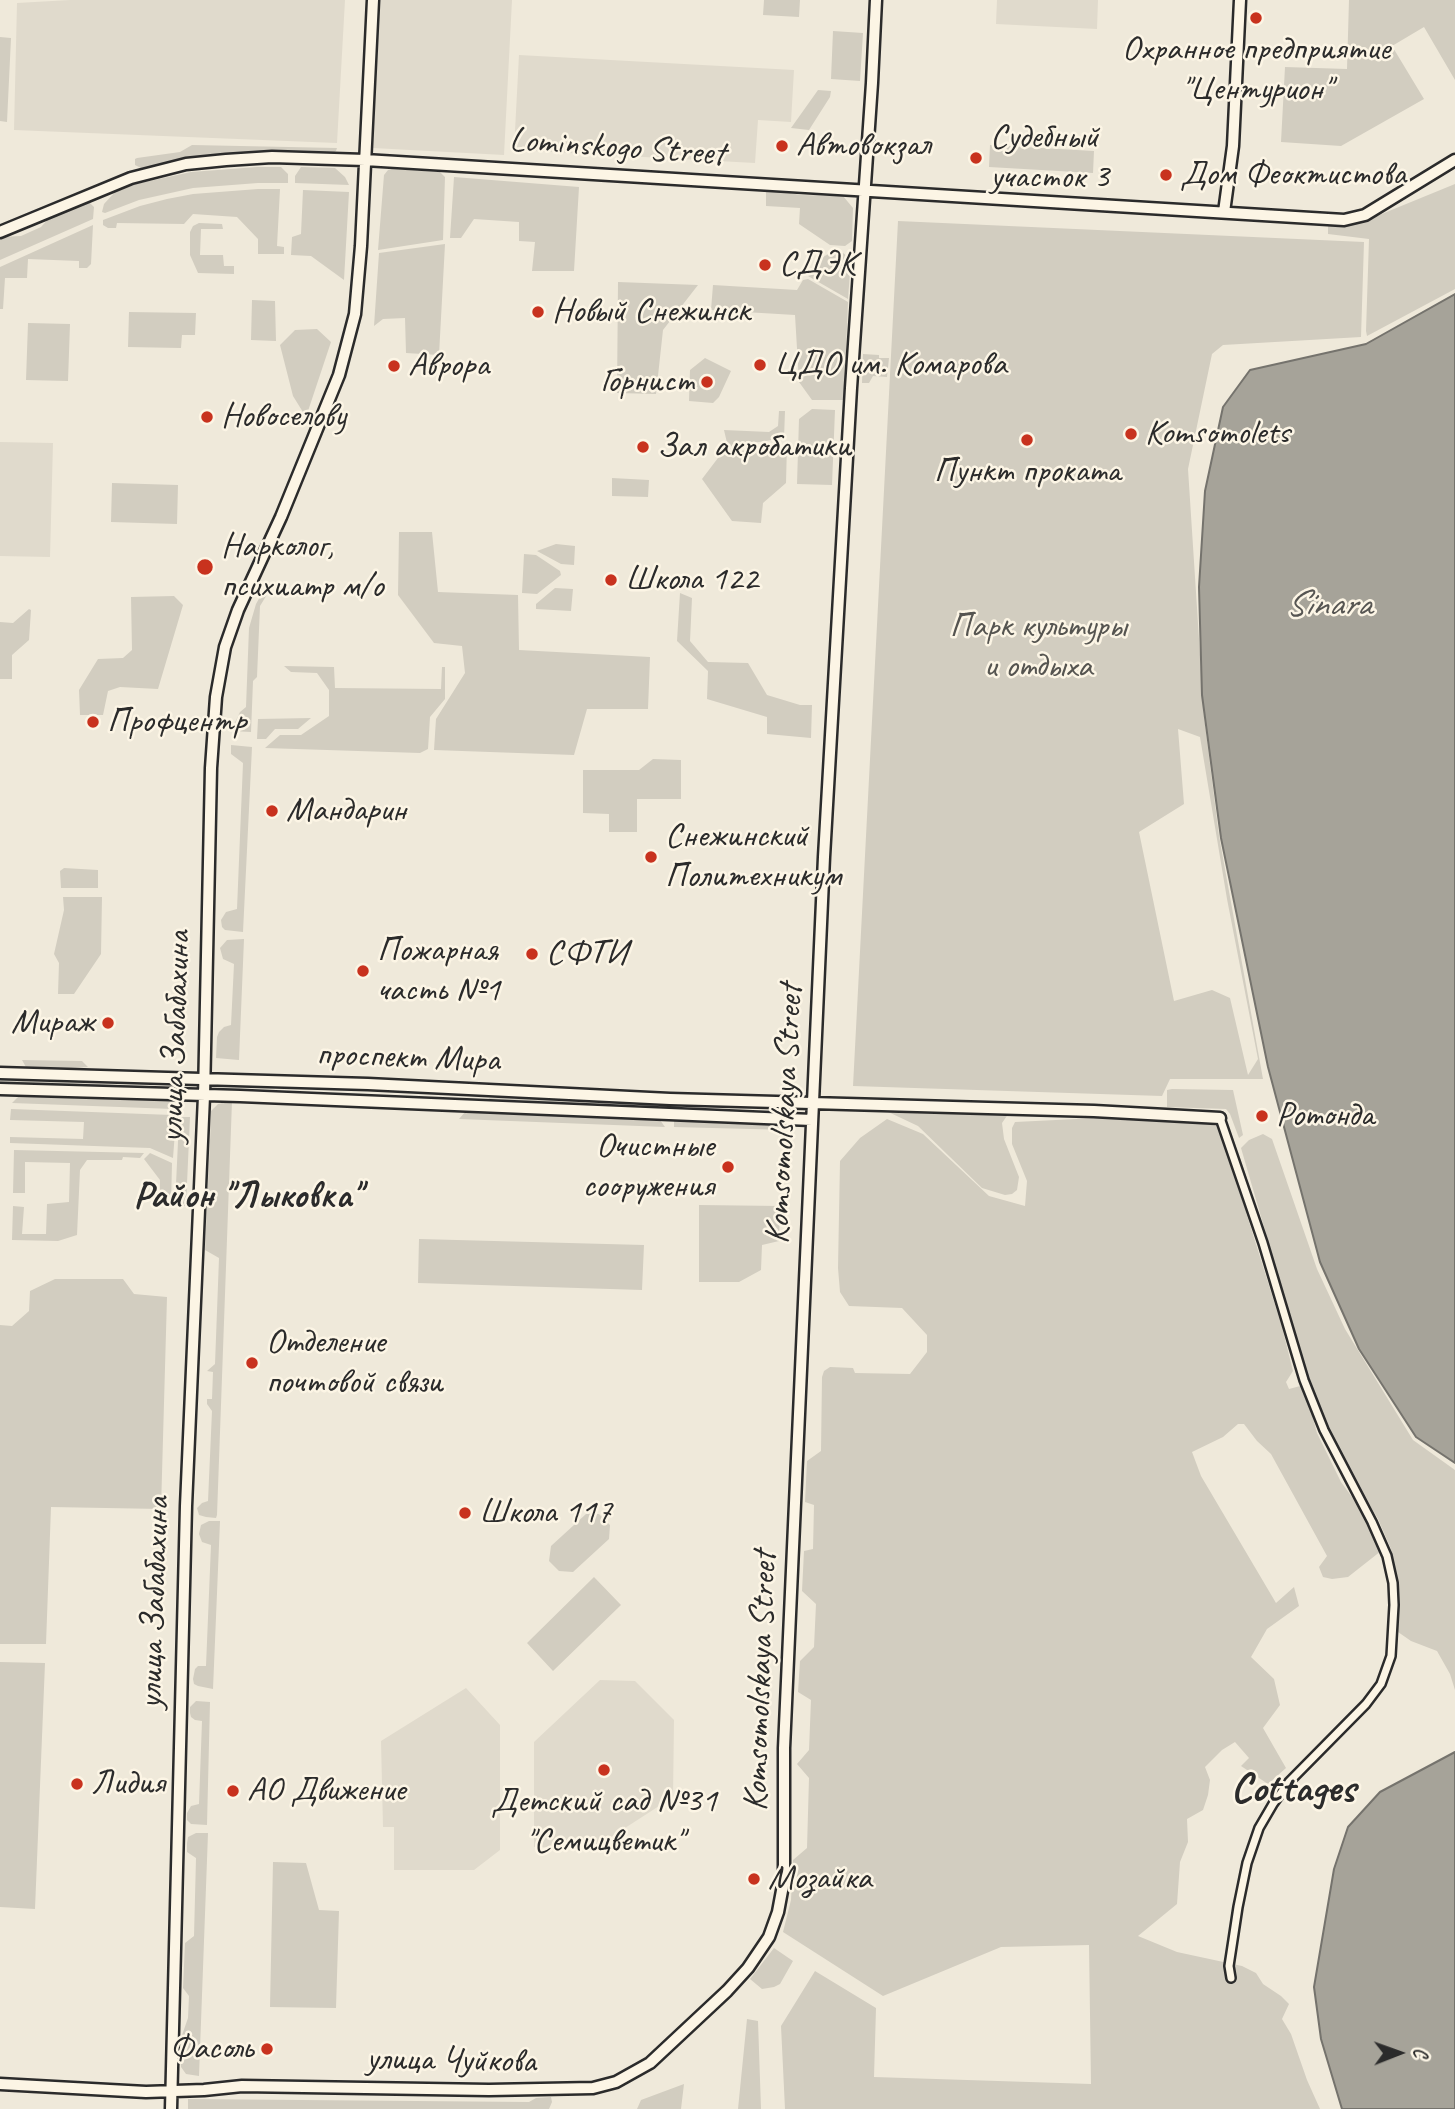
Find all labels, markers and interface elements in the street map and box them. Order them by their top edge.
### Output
marker: Охранное предприятие "Центурион" [1248,10,1264,26]
place label: Охранное предприятие "Центурион" [1122,29,1390,111]
place label: Судебный участок 3 [990,117,1109,199]
street label: Lominskogo Street [508,120,726,176]
place label: Автовокзал [796,125,930,167]
marker: Автовокзал [774,138,790,154]
marker: Судебный участок 3 [968,150,984,166]
place label: Дом Феоктистова [1180,154,1406,196]
marker: Дом Феоктистова [1158,167,1174,183]
place label: СДЭК [779,244,856,286]
marker: СДЭК [757,257,773,273]
place label: Новый Снежинск [552,291,750,333]
marker: Новый Снежинск [530,304,546,320]
place label: ЦДО им. Комарова [774,344,1006,386]
place label: Аврора [408,345,489,387]
marker: ЦДО им. Комарова [752,357,768,373]
marker: Аврора [386,358,402,374]
place label: Горнист [600,361,693,403]
marker: Горнист [699,374,715,390]
place label: Новоселову [221,396,346,438]
marker: Новоселову [199,409,215,425]
place label: Komsomolets [1145,413,1290,455]
place label: Зал акробатики [657,426,851,468]
marker: Komsomolets [1123,426,1139,442]
marker: Пункт проката [1019,432,1035,448]
marker: Зал акробатики [635,439,651,455]
place label: Пункт проката [934,451,1120,493]
place label: Нарколог, психиатр м/о [221,526,383,608]
marker: Нарколог, психиатр м/о [195,557,215,577]
place label: Школа 122 [625,559,758,601]
marker: Школа 122 [603,572,619,588]
water label: Sinara [1285,583,1371,627]
park label: Парк культуры и отдыха [950,606,1126,688]
place label: Профцентр [107,701,246,743]
marker: Профцентр [85,714,101,730]
place label: Мандарин [286,790,406,832]
marker: Мандарин [264,803,280,819]
place label: Снежинский Политехникум [665,816,841,898]
marker: Снежинский Политехникум [643,849,659,865]
street label: улица Забабахина [151,930,201,1144]
place label: Пожарная часть №1 [377,930,500,1012]
place label: СФТИ [546,933,627,975]
marker: СФТИ [524,946,540,962]
marker: Пожарная часть №1 [355,963,371,979]
street label: Komsomolskaya Street [757,983,813,1245]
place label: Мираж [11,1002,94,1044]
marker: Мираж [100,1015,116,1031]
street label: проспект Мира [316,1034,500,1082]
place label: Ротонда [1276,1095,1374,1137]
marker: Ротонда [1254,1108,1270,1124]
place label: Очистные сооружения [583,1126,714,1208]
marker: Очистные сооружения [720,1159,736,1175]
district label: Район "Лыковка" [133,1174,361,1220]
place label: Отделение почтовой связи [266,1322,442,1404]
marker: Отделение почтовой связи [244,1355,260,1371]
place label: Школа 117 [479,1492,612,1534]
street label: улица Забабахина [130,1496,180,1710]
marker: Школа 117 [457,1505,473,1521]
street label: Komsomolskaya Street [735,1550,787,1812]
marker: Детский сад №31 "Семицветик" [596,1762,612,1778]
place label: Лидия [91,1763,165,1805]
district label: Cottages [1231,1765,1355,1815]
place label: АО Движение [247,1770,405,1812]
marker: Лидия [69,1776,85,1792]
place label: Детский сад №31 "Семицветик" [491,1781,717,1863]
marker: АО Движение [225,1783,241,1799]
place label: Мозайка [768,1858,872,1900]
marker: Мозайка [746,1871,762,1887]
north arrow [1364,2018,1434,2088]
place label: Фасоль [170,2028,253,2070]
street label: улица Чуйкова [366,2039,536,2083]
marker: Фасоль [259,2041,275,2057]
text: С [1408,2048,1432,2058]

